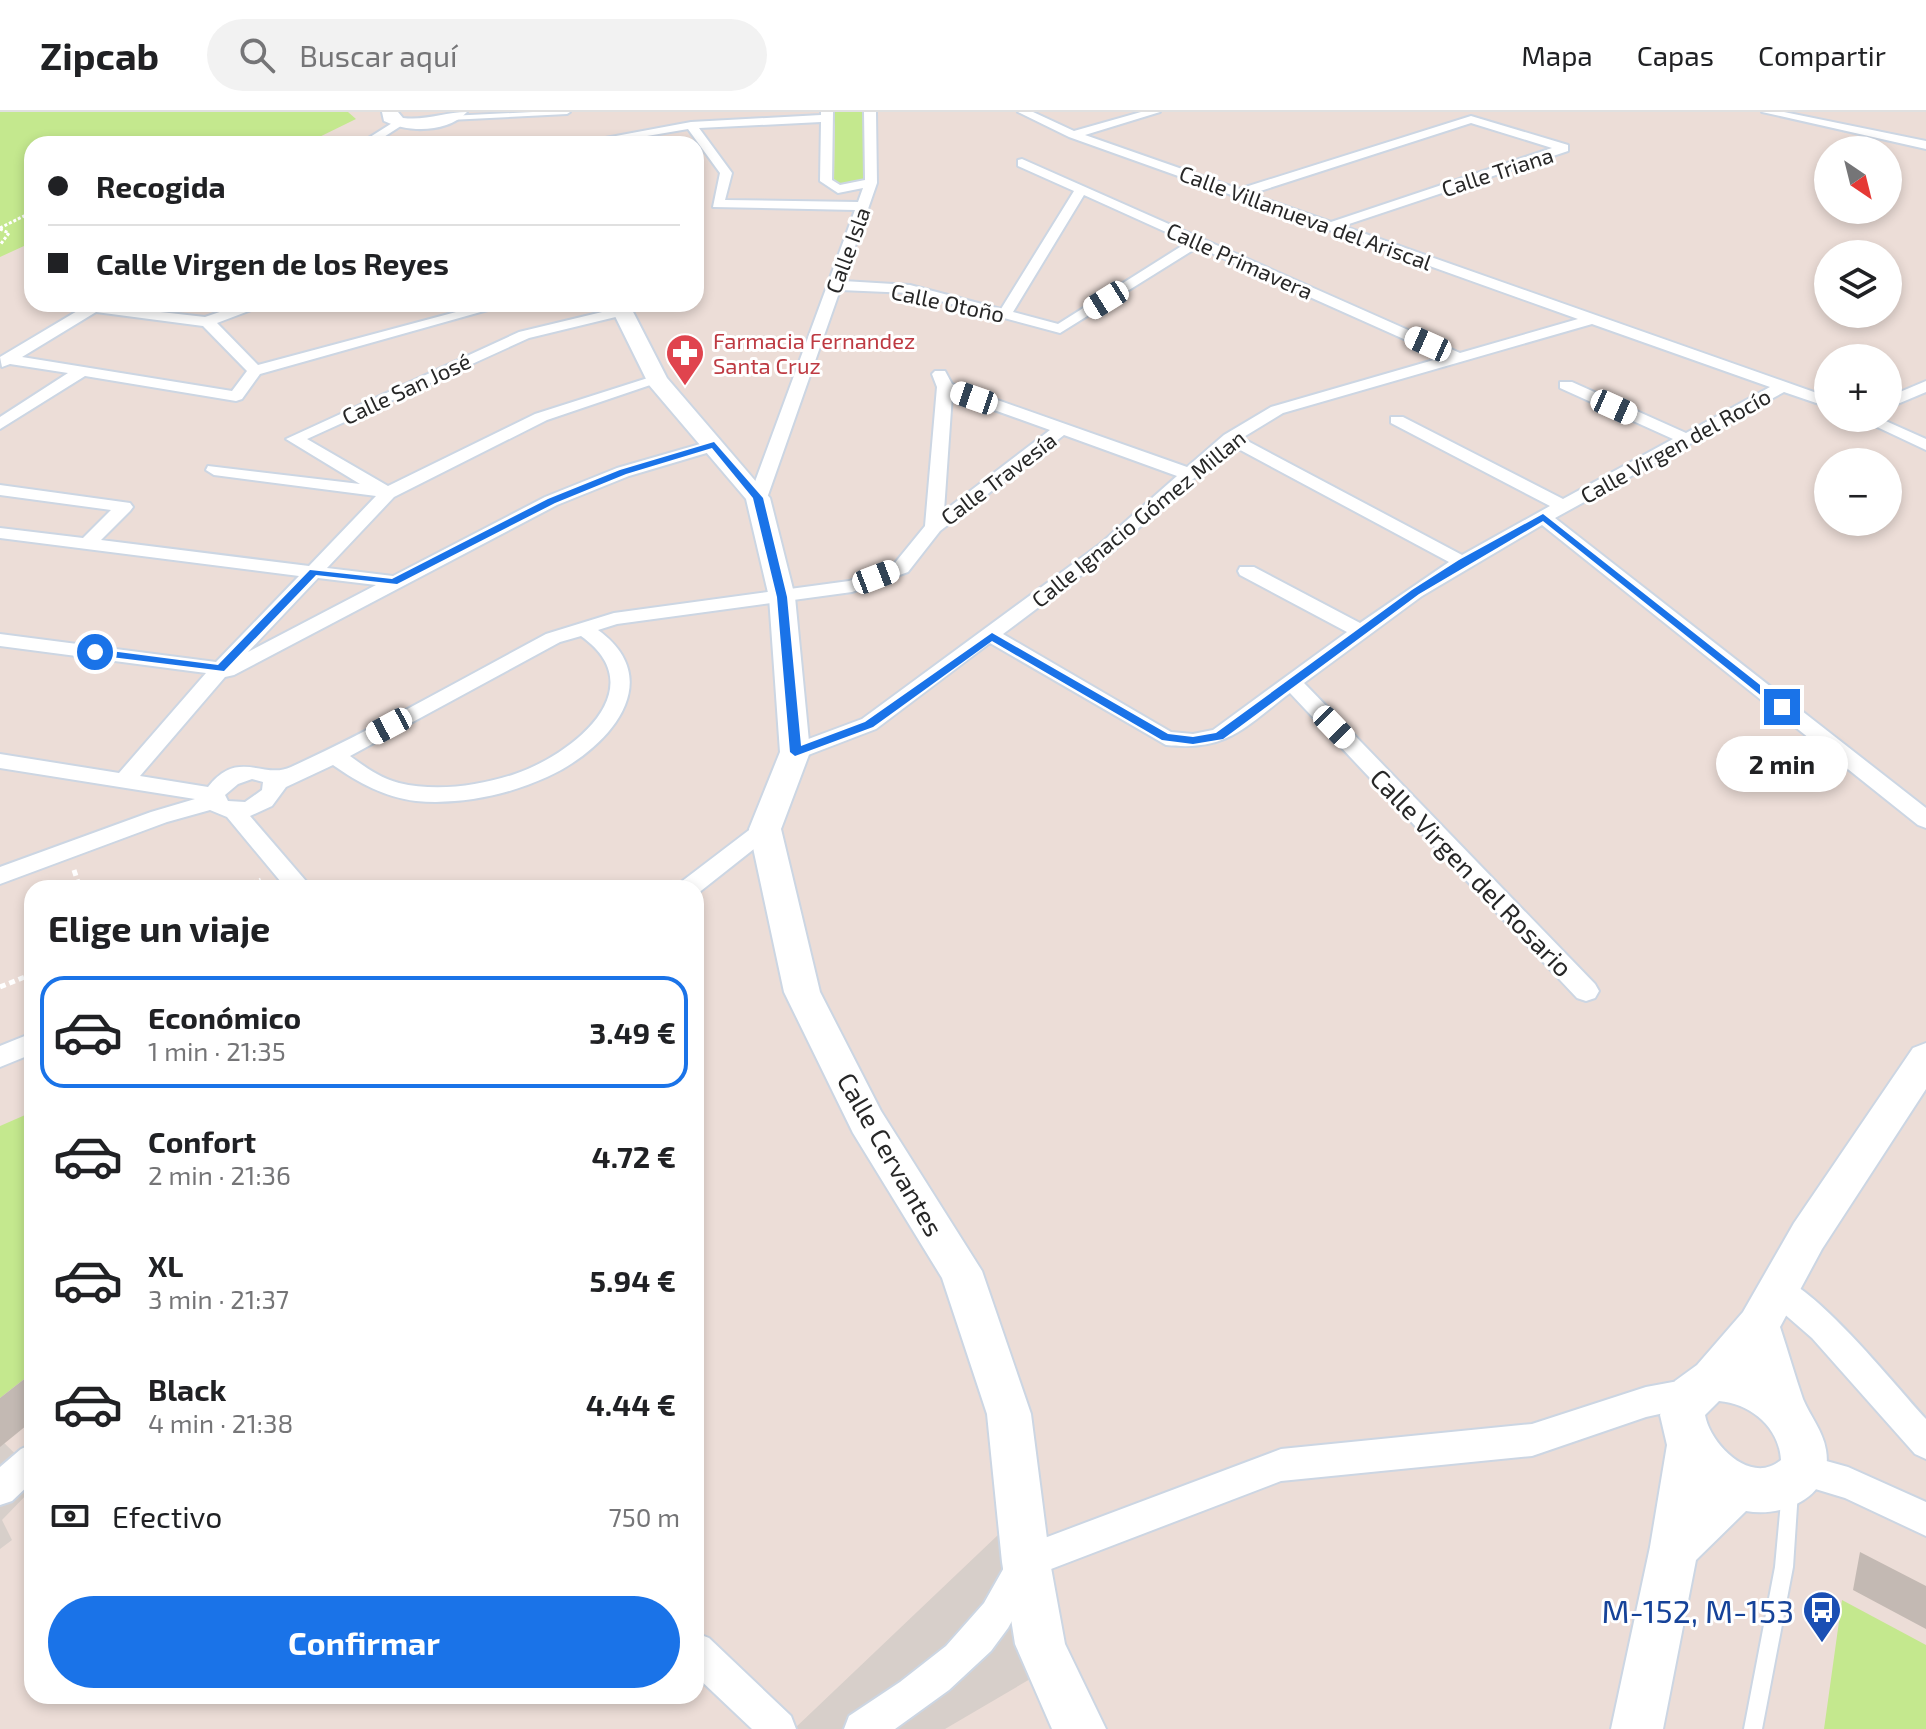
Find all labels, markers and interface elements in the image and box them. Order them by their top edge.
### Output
search box [207,19,767,91]
text: Zipcab [40,32,159,78]
icon: search [235,33,279,77]
text: Buscar aquí [299,37,457,73]
text: Mapa [1521,38,1593,72]
text: Capas [1637,38,1714,72]
text: Compartir [1758,38,1886,72]
north arrow [1814,136,1902,224]
map controls [1814,136,1902,536]
street label: Calle Triana [1438,141,1556,201]
street label: Calle Villanueva del Ariscal [1176,159,1436,275]
text: Recogida [96,168,226,204]
street label: Calle Isla [819,203,875,297]
street label: Calle Primavera [1163,216,1317,304]
button: layers [1814,240,1902,328]
text: Calle Virgen de los Reyes [96,245,449,281]
street label: Calle Otoño [889,277,1007,327]
car [1079,277,1133,323]
car [1401,323,1455,365]
place label: Farmacia Fernandez Santa Cruz [713,327,915,378]
pharmacy icon: Farmacia Fernandez Santa Cruz [664,332,706,387]
button: + [1814,344,1902,432]
street label: Calle San José [337,347,475,429]
car [947,379,1001,417]
street label: Calle Virgen del Rocío [1575,382,1775,508]
car [1587,386,1641,428]
street label: Calle Ignacio Gómez Millan [1026,424,1250,612]
street label: Calle Travesía [935,426,1061,530]
button: − [1814,448,1902,536]
car [849,557,903,597]
route start [77,634,113,670]
route end [1764,689,1800,725]
car [1309,701,1359,753]
car [362,704,416,748]
callout: 2 min [1716,735,1848,791]
text: 2 min [1749,748,1815,779]
street label: Calle Virgen del Rosario [1365,762,1579,982]
text: Elige un viaje [48,906,270,949]
icon: car [52,996,124,1068]
text: Económico [148,999,301,1035]
text: 3.49 € [589,1014,676,1050]
text: 1 min · 21:35 [148,1035,286,1066]
street label: Calle Cervantes [832,1067,950,1241]
icon: car [52,1120,124,1192]
text: Confort [148,1123,256,1159]
text: 4.72 € [592,1138,676,1174]
text: 2 min · 21:36 [148,1159,291,1190]
icon: car [52,1244,124,1316]
text: XL [148,1247,183,1283]
text: 5.94 € [590,1262,676,1298]
text: 3 min · 21:37 [148,1283,289,1314]
icon: car [52,1368,124,1440]
text: Black [148,1371,226,1407]
text: 4.44 € [586,1386,676,1422]
text: 4 min · 21:38 [148,1407,293,1438]
icon: cash [48,1494,92,1538]
text: Efectivo [112,1498,222,1534]
text: 750 m [608,1501,680,1532]
bus stop icon: M-152, M-153 [1801,1589,1843,1644]
place label: M-152, M-153 [1602,1591,1794,1629]
button: Confirmar [48,1596,680,1688]

